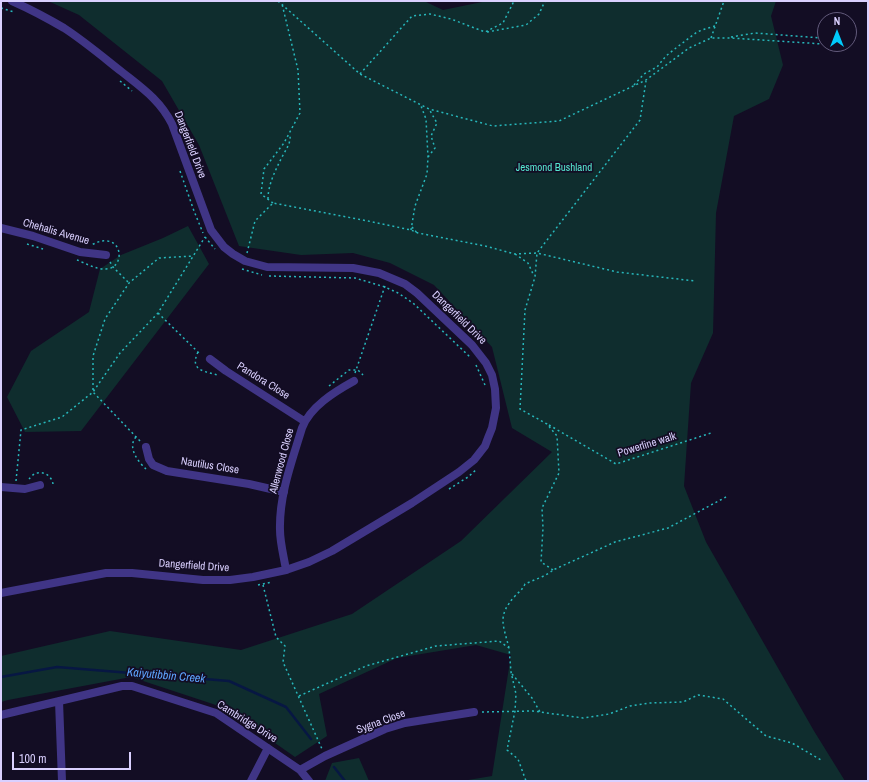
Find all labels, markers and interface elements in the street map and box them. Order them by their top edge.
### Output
north arrow [817,12,857,52]
text: N [834,14,840,28]
street label: Dangerfield Drive [171,110,209,180]
park label: Jesmond Bushland [516,161,592,175]
street label: Chehalis Avenue [21,216,91,248]
street label: Dangerfield Drive [429,289,489,347]
street label: Pandora Close [234,360,292,402]
street label: Allenwood Close [267,427,297,495]
street label: Powerline walk [616,430,678,460]
street label: Nautilus Close [180,455,240,477]
street label: Dangerfield Drive [158,557,230,575]
water label: Kaiyutibbin Creek [126,665,206,687]
street label: Cambridge Drive [214,698,280,746]
street label: Sygna Close [355,707,407,737]
scale bar [14,744,133,770]
text: 100 m [19,751,46,767]

